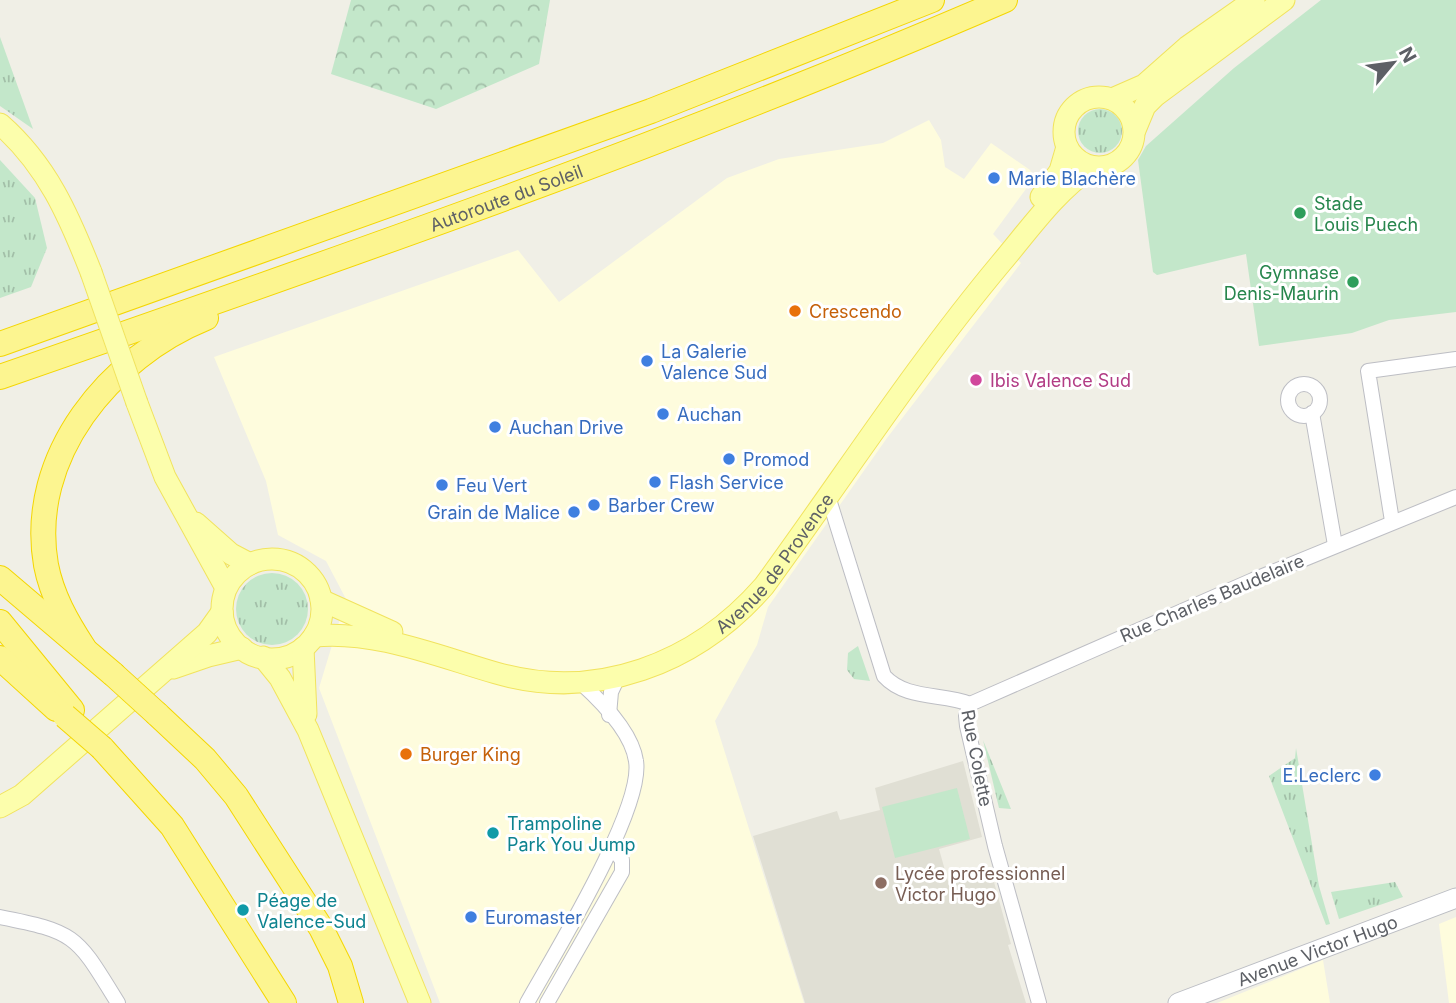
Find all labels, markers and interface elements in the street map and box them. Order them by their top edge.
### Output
north arrow [1358,28,1428,98]
text: N [1394,43,1421,67]
street label: Autoroute du Soleil [427,160,586,235]
place label: Marie Blachère [1008,168,1136,189]
marker: Marie Blachère [986,170,1002,186]
place label: Stade Louis Puech [1314,193,1418,235]
marker: Stade Louis Puech [1292,205,1308,221]
place label: Gymnase Denis-Maurin [1224,262,1339,304]
marker: Gymnase Denis-Maurin [1345,274,1361,290]
place label: Crescendo [809,301,902,322]
marker: Crescendo [787,303,803,319]
place label: La Galerie Valence Sud [661,341,767,383]
marker: La Galerie Valence Sud [639,353,655,369]
place label: Ibis Valence Sud [990,370,1131,391]
marker: Ibis Valence Sud [968,372,984,388]
place label: Auchan [677,404,742,425]
marker: Auchan [655,406,671,422]
place label: Auchan Drive [509,417,623,438]
marker: Auchan Drive [487,419,503,435]
place label: Promod [743,449,809,470]
marker: Promod [721,451,737,467]
place label: Flash Service [669,472,784,493]
marker: Flash Service [647,474,663,490]
place label: Feu Vert [456,475,527,496]
marker: Feu Vert [434,477,450,493]
street label: Avenue de Provence [711,489,837,638]
place label: Barber Crew [608,495,715,516]
marker: Barber Crew [586,497,602,513]
place label: Grain de Malice [427,502,560,523]
marker: Grain de Malice [566,504,582,520]
street label: Rue Charles Baudelaire [1117,550,1307,646]
street label: Rue Colette [957,708,997,808]
place label: Burger King [420,744,521,765]
marker: Burger King [398,746,414,762]
place label: E.Leclerc [1282,765,1361,786]
marker: E.Leclerc [1367,767,1383,783]
place label: Trampoline Park You Jump [507,813,636,855]
marker: Trampoline Park You Jump [485,825,501,841]
place label: Lycée professionnel Victor Hugo [895,863,1065,905]
marker: Lycée professionnel Victor Hugo [873,875,889,891]
place label: Péage de Valence-Sud [257,890,366,932]
marker: Péage de Valence-Sud [235,902,251,918]
place label: Euromaster [485,907,582,928]
marker: Euromaster [463,909,479,925]
street label: Avenue Victor Hugo [1234,911,1400,990]

